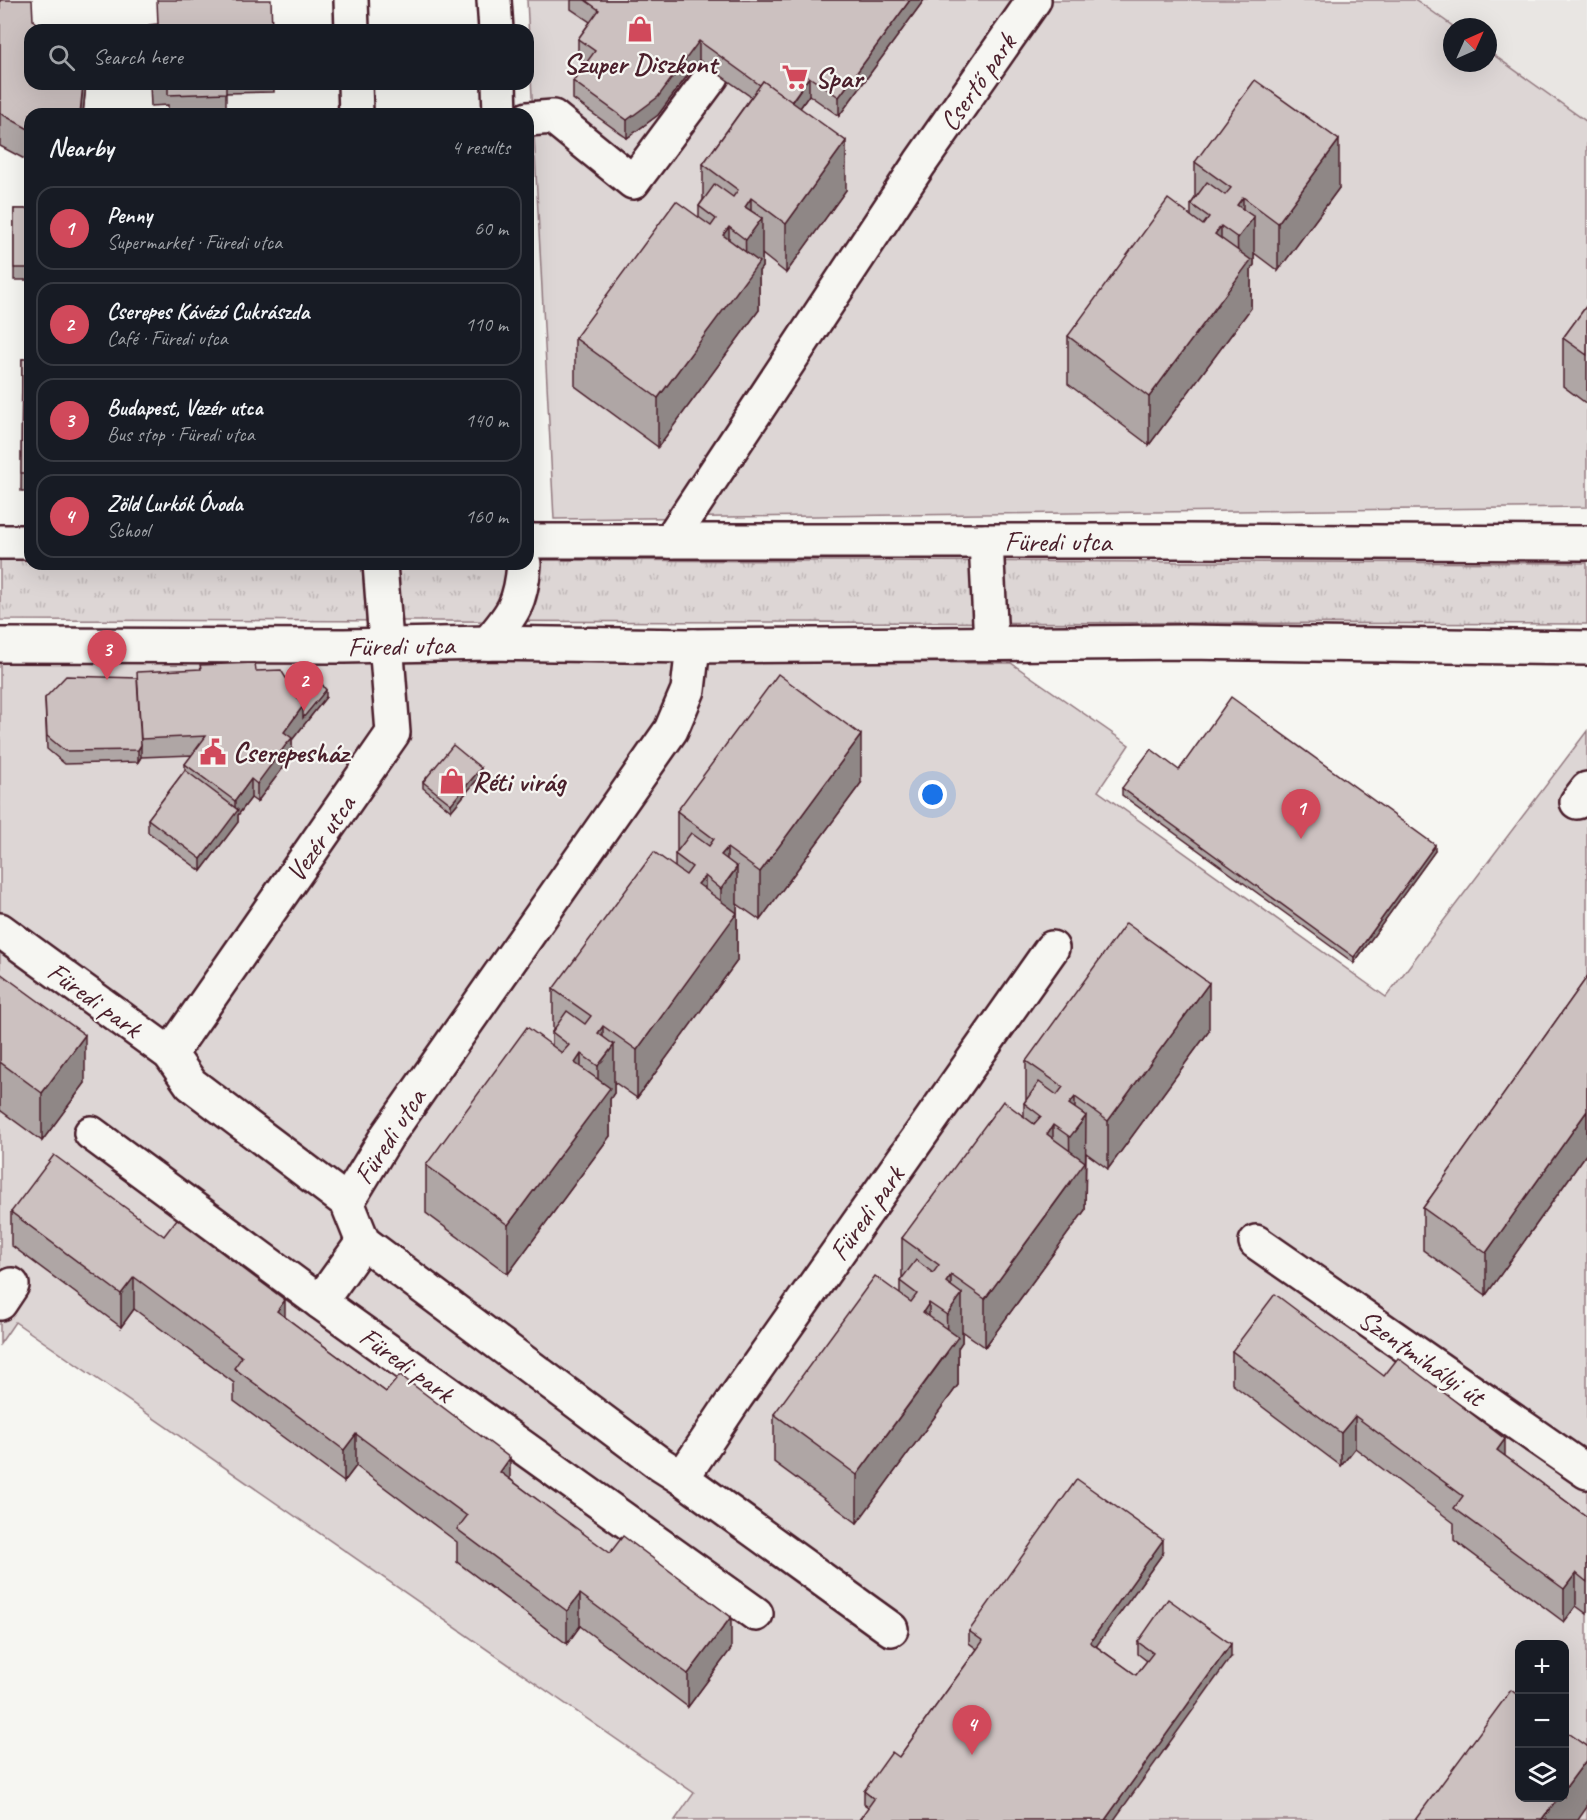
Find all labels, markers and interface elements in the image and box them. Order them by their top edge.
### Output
shop icon: Szuper Diszkont [625,14,655,44]
north arrow [1443,18,1497,72]
search box [24,24,534,90]
street label: Csertő park [931,25,1025,138]
icon: search [45,41,78,74]
text: Search here [93,43,183,71]
place label: Szuper Diszkont [563,46,721,81]
place label: Spar [815,60,865,95]
supermarket icon: Spar [780,62,810,92]
text: Nearby [48,131,113,164]
text: 4 results [451,135,510,160]
text: Penny [107,202,152,230]
text: 1 [65,216,74,241]
text: 60 m [474,216,508,241]
text: Supermarket · Füredi utca [107,230,282,255]
text: Cserepes Kávézó Cukrászda [107,298,309,326]
text: 2 [65,312,74,337]
text: 110 m [465,312,508,337]
text: Café · Füredi utca [107,326,227,351]
text: Budapest, Vezér utca [107,394,262,422]
text: 3 [65,408,74,433]
text: 140 m [465,408,508,433]
text: Bus stop · Füredi utca [107,422,254,447]
text: Zöld Lurkók Óvoda [107,490,242,518]
text: 4 [65,504,74,529]
text: 160 m [465,504,508,529]
text: School [107,518,150,543]
street label: Füredi utca [1004,524,1113,559]
street label: Füredi utca [347,627,457,664]
pin: 3 [88,630,126,680]
pin: 2 [284,662,324,711]
place label: Cserepesház [233,735,352,770]
public building icon: Cserepesház [198,737,228,767]
place label: Réti virág [472,764,567,799]
shop icon: Réti virág [437,766,467,796]
your location [918,780,947,809]
street label: Vezér utca [278,787,364,888]
pin: 1 [1282,790,1320,839]
street label: Füredi park [41,954,150,1046]
street label: Füredi utca [346,1080,434,1191]
street label: Füredi park [821,1158,913,1267]
street label: Szentmihályi út [1352,1301,1494,1415]
street label: Füredi park [353,1319,462,1411]
map controls [1515,1640,1569,1802]
button: + [1515,1640,1569,1694]
button: − [1515,1694,1569,1748]
pin: 4 [952,1706,992,1755]
button: layers [1515,1748,1569,1802]

